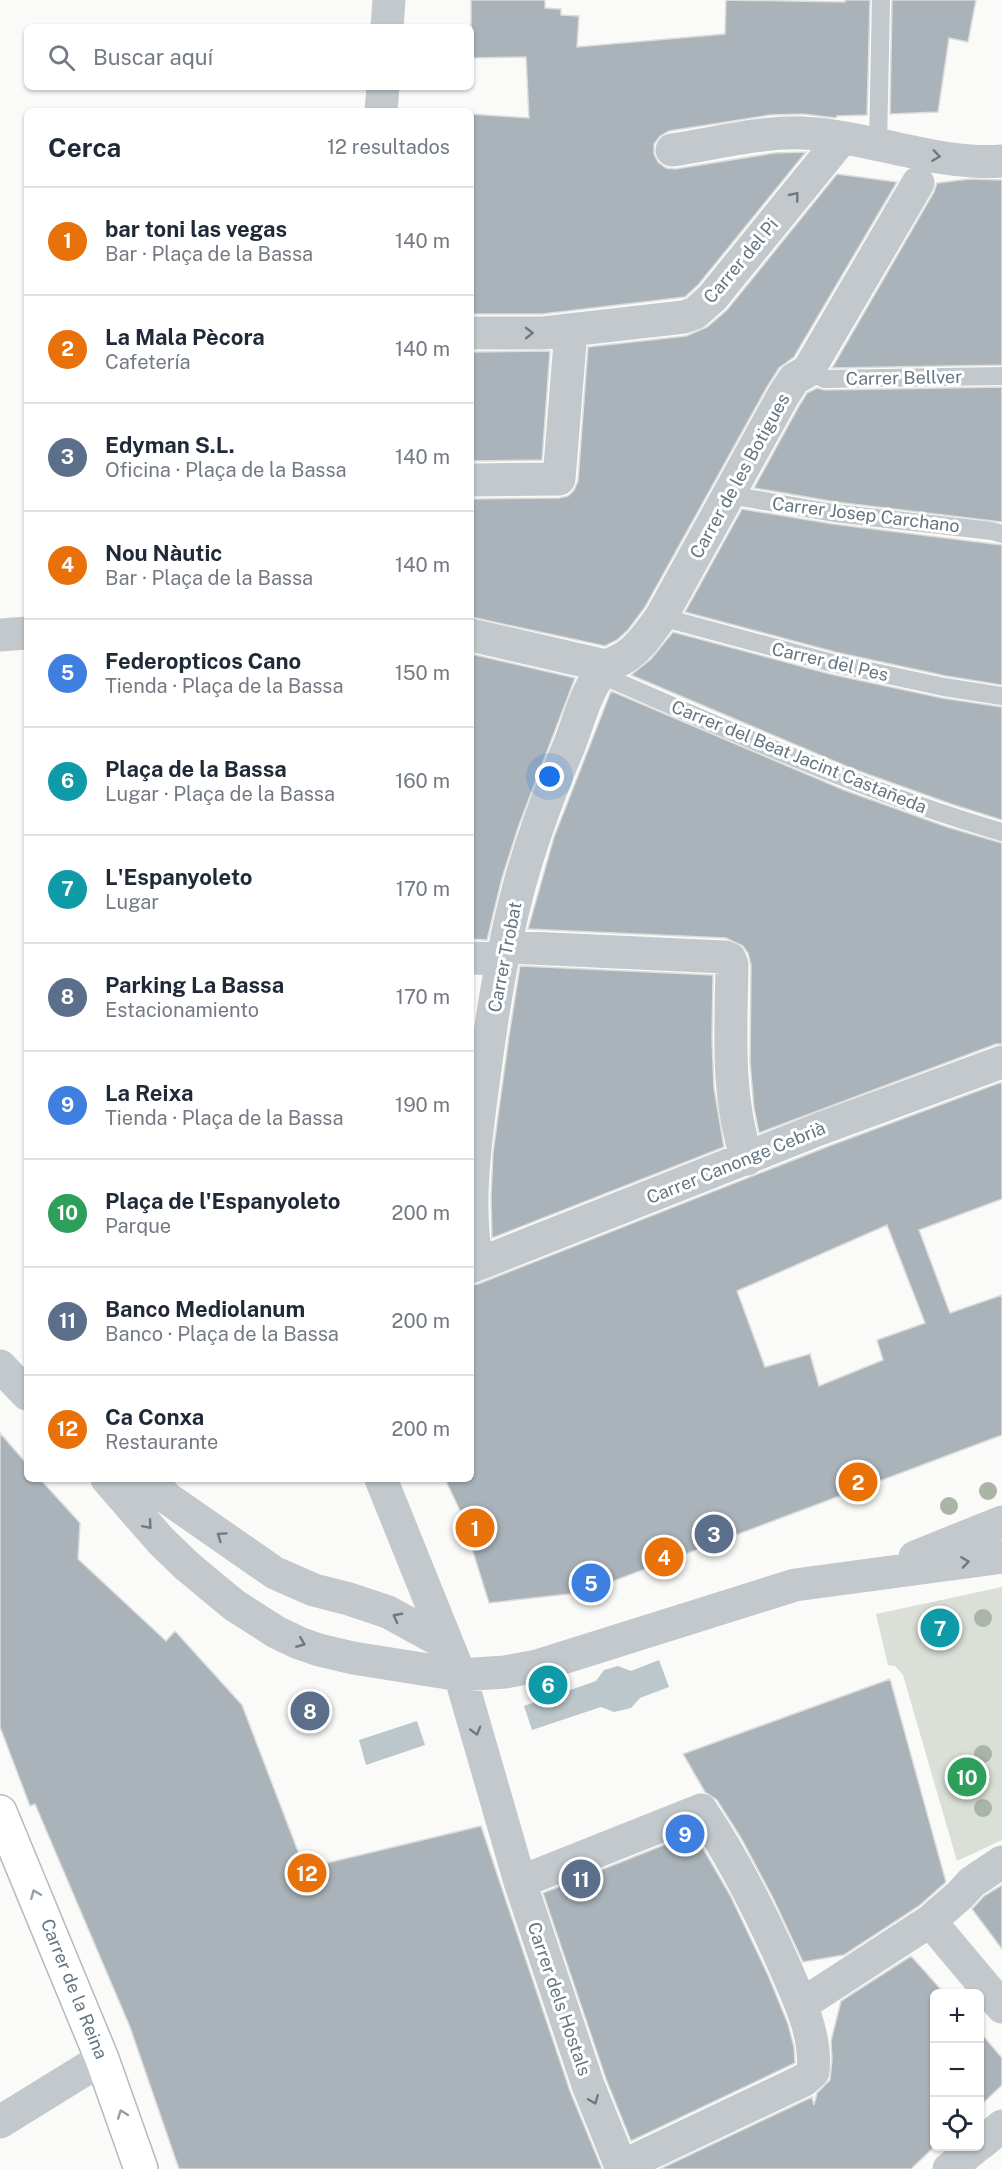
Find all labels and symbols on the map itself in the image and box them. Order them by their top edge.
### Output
one-way arrow [931,150,940,162]
one-way arrow [788,192,799,203]
street label: Carrer del Pi [699,214,782,307]
one-way arrow [525,327,534,339]
street label: Carrer Bellver [846,366,962,389]
street label: Carrer de les Botigues [685,390,794,562]
street label: Carrer Josep Carchano [771,493,961,536]
street label: Carrer del Pes [770,638,890,685]
street label: Carrer del Beat Jacint Castañeda [669,696,930,817]
your location [535,762,564,791]
street label: Carrer Trobat [484,900,526,1014]
street label: Carrer Canonge Cebrià [643,1117,828,1208]
pin: 2 [838,1460,878,1504]
pin: 1 [456,1506,494,1550]
pin: 3 [694,1512,734,1556]
one-way arrow [140,1518,151,1529]
one-way arrow [217,1532,228,1543]
pin: 4 [644,1534,684,1580]
one-way arrow [961,1557,970,1569]
pin: 5 [572,1560,610,1606]
pin: 7 [920,1606,960,1650]
one-way arrow [392,1613,403,1624]
one-way arrow [294,1636,305,1648]
pin: 6 [528,1662,568,1708]
pin: 8 [290,1688,330,1734]
one-way arrow [469,1725,481,1736]
pin: 10 [948,1754,986,1800]
pin: 9 [666,1812,704,1856]
pin: 12 [288,1850,326,1896]
pin: 11 [562,1856,600,1902]
one-way arrow [30,1889,42,1900]
street label: Carrer de la Reina [37,1916,112,2062]
street label: Carrer dels Hostals [523,1919,596,2078]
one-way arrow [587,2094,599,2105]
one-way arrow [116,2109,129,2120]

